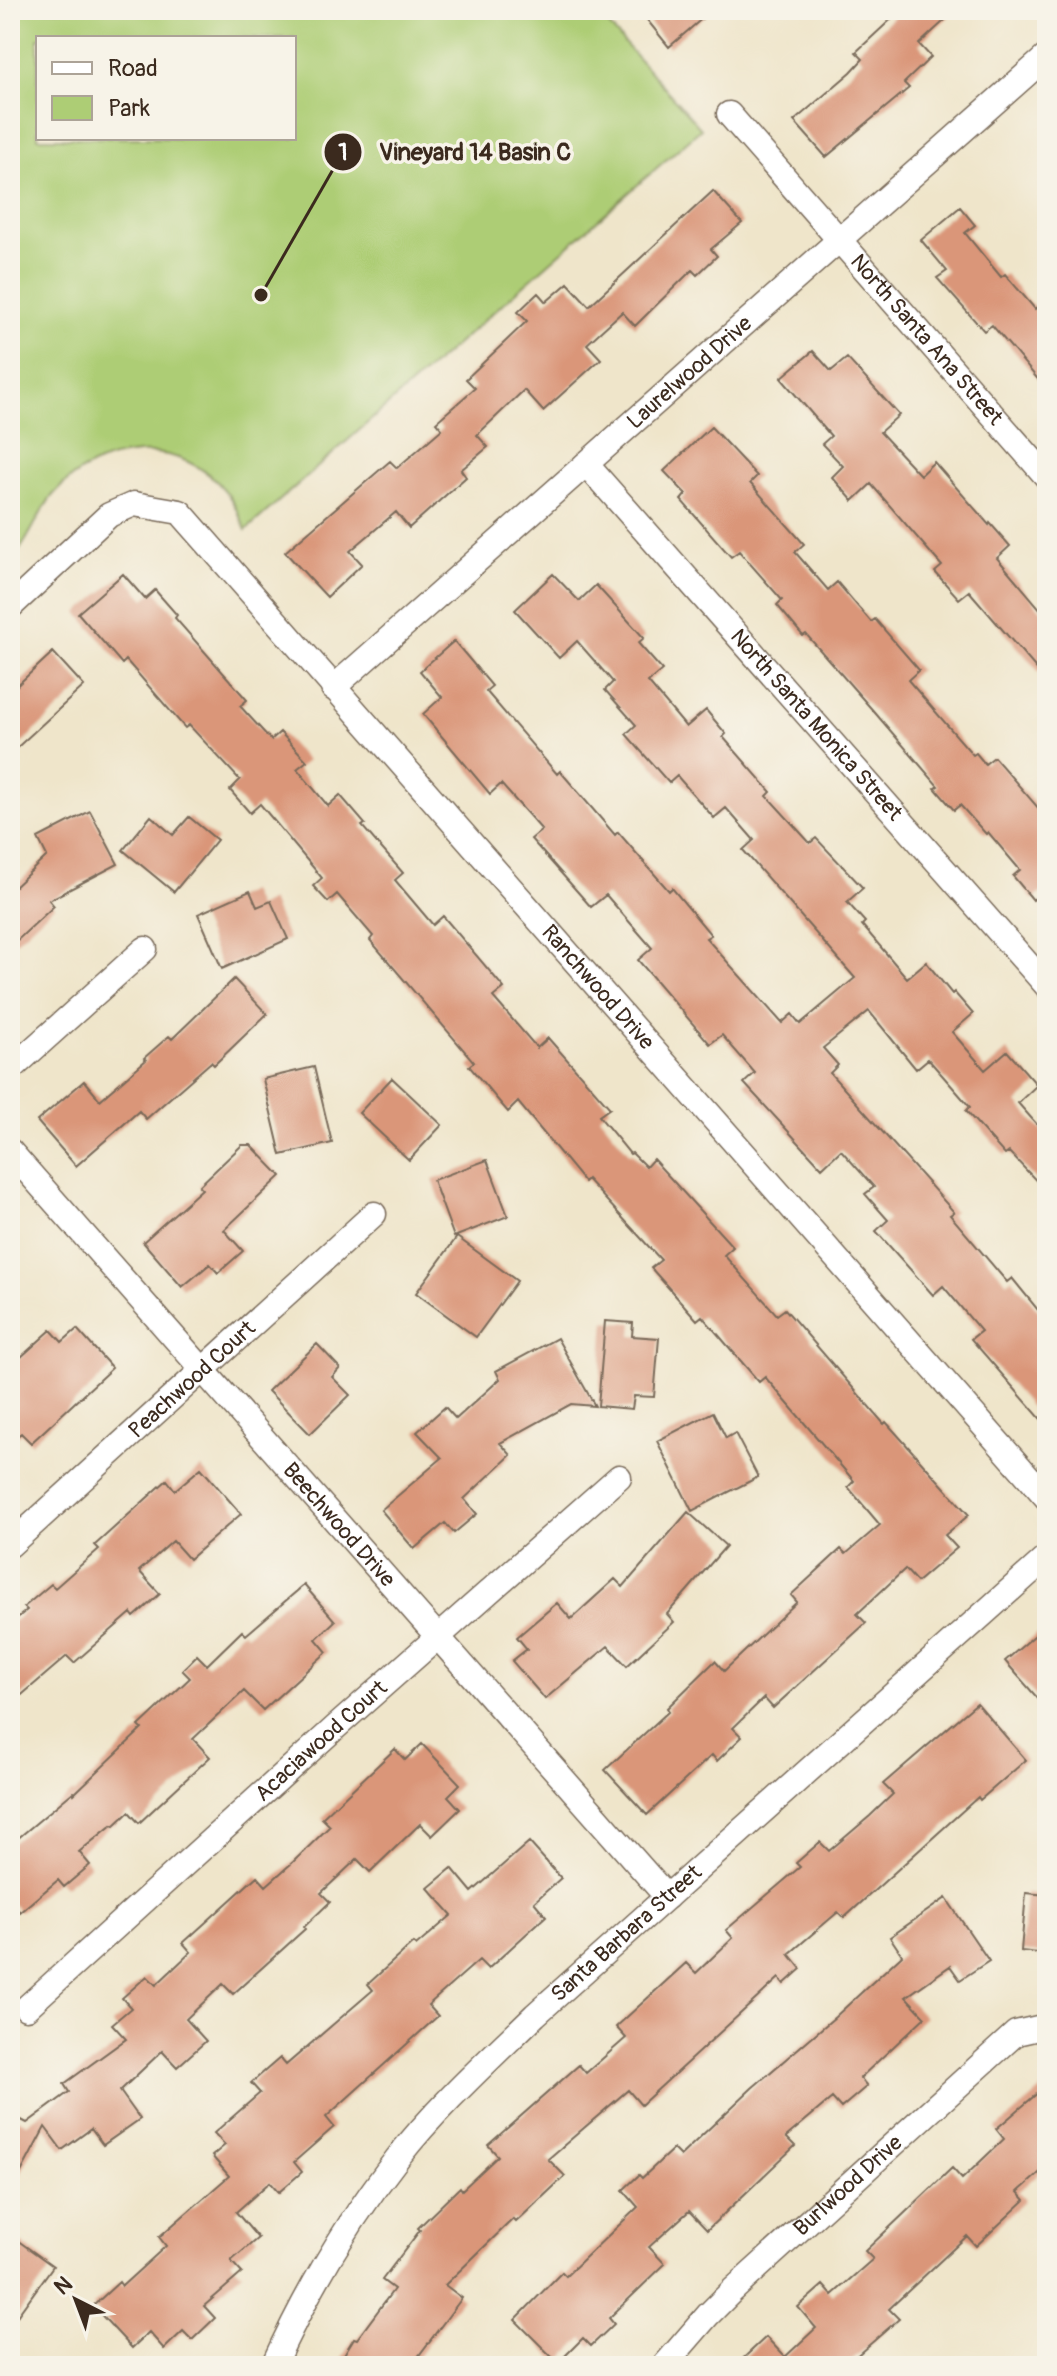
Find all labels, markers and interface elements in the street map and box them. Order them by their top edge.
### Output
legend [36,36,296,140]
text: Road [108,54,158,83]
text: Park [108,94,150,123]
callout: Vineyard 14 Basin C [323,128,587,176]
text: 1 [338,138,348,167]
text: Vineyard 14 Basin C [379,138,571,167]
street label: North Santa Ana Street [844,248,1009,431]
street label: Laurelwood Drive [621,310,758,435]
street label: North Santa Monica Street [724,623,909,827]
street label: Ranchwood Drive [535,919,660,1056]
street label: Peachwood Court [123,1315,261,1444]
street label: Beechwood Drive [277,1457,402,1593]
street label: Acaciawood Court [249,1674,393,1808]
street label: Santa Barbara Street [545,1859,708,2008]
street label: Burlwood Drive [788,2129,908,2242]
north arrow [36,2260,116,2340]
text: N [48,2270,78,2301]

